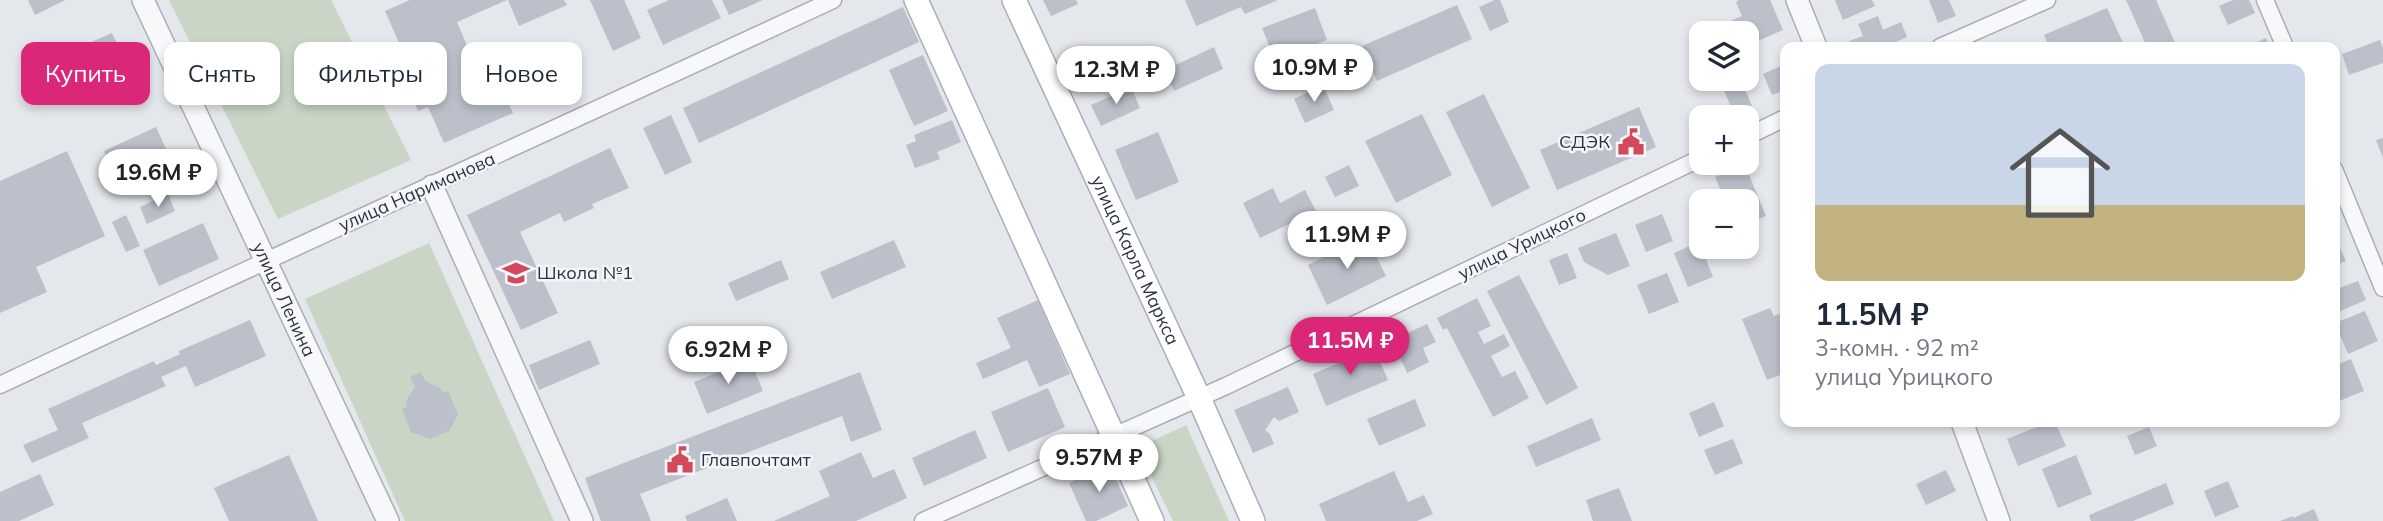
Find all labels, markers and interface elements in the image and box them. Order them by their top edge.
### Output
map controls [1689,21,1759,259]
button: layers [1689,21,1759,91]
chip: Купить [21,42,150,105]
chip: Снять [164,42,280,105]
chip: Фильтры [294,42,447,105]
chip: Новое [461,42,582,105]
pin: 10.9M ₽ [1249,44,1379,104]
pin: 12.3M ₽ [1051,46,1181,106]
text: 10.9M ₽ [1270,52,1358,81]
text: 12.3M ₽ [1072,54,1160,83]
button: + [1689,105,1759,175]
icon: home [1997,110,2123,236]
public building icon: СДЭК [1616,127,1646,157]
place label: СДЭК [1559,130,1610,153]
street label: улица Нариманова [335,147,499,236]
pin: 19.6M ₽ [93,150,223,209]
text: 19.6M ₽ [114,157,202,186]
street label: улица Карла Маркса [1086,172,1185,348]
button: − [1689,189,1759,259]
street label: улица Урицкого [1454,203,1590,284]
pin: 11.9M ₽ [1282,212,1412,271]
text: 11.9M ₽ [1303,219,1391,248]
street label: улица Ленина [247,238,321,360]
school or university icon: Школа №1 [501,258,531,288]
place label: Школа №1 [537,261,633,284]
text: 11.5M ₽ [1815,295,1929,333]
pin: 11.5M ₽ [1285,318,1415,377]
text: 11.5M ₽ [1306,325,1394,354]
pin: 6.92M ₽ [663,326,793,386]
text: 3-комн. · 92 m² [1815,333,1979,362]
text: 6.92M ₽ [684,334,772,363]
text: улица Урицкого [1815,362,1993,391]
pin: 9.57M ₽ [1034,434,1164,494]
text: 9.57M ₽ [1055,442,1143,471]
public building icon: Главпочтамт [665,445,695,475]
place label: Главпочтамт [701,448,812,471]

